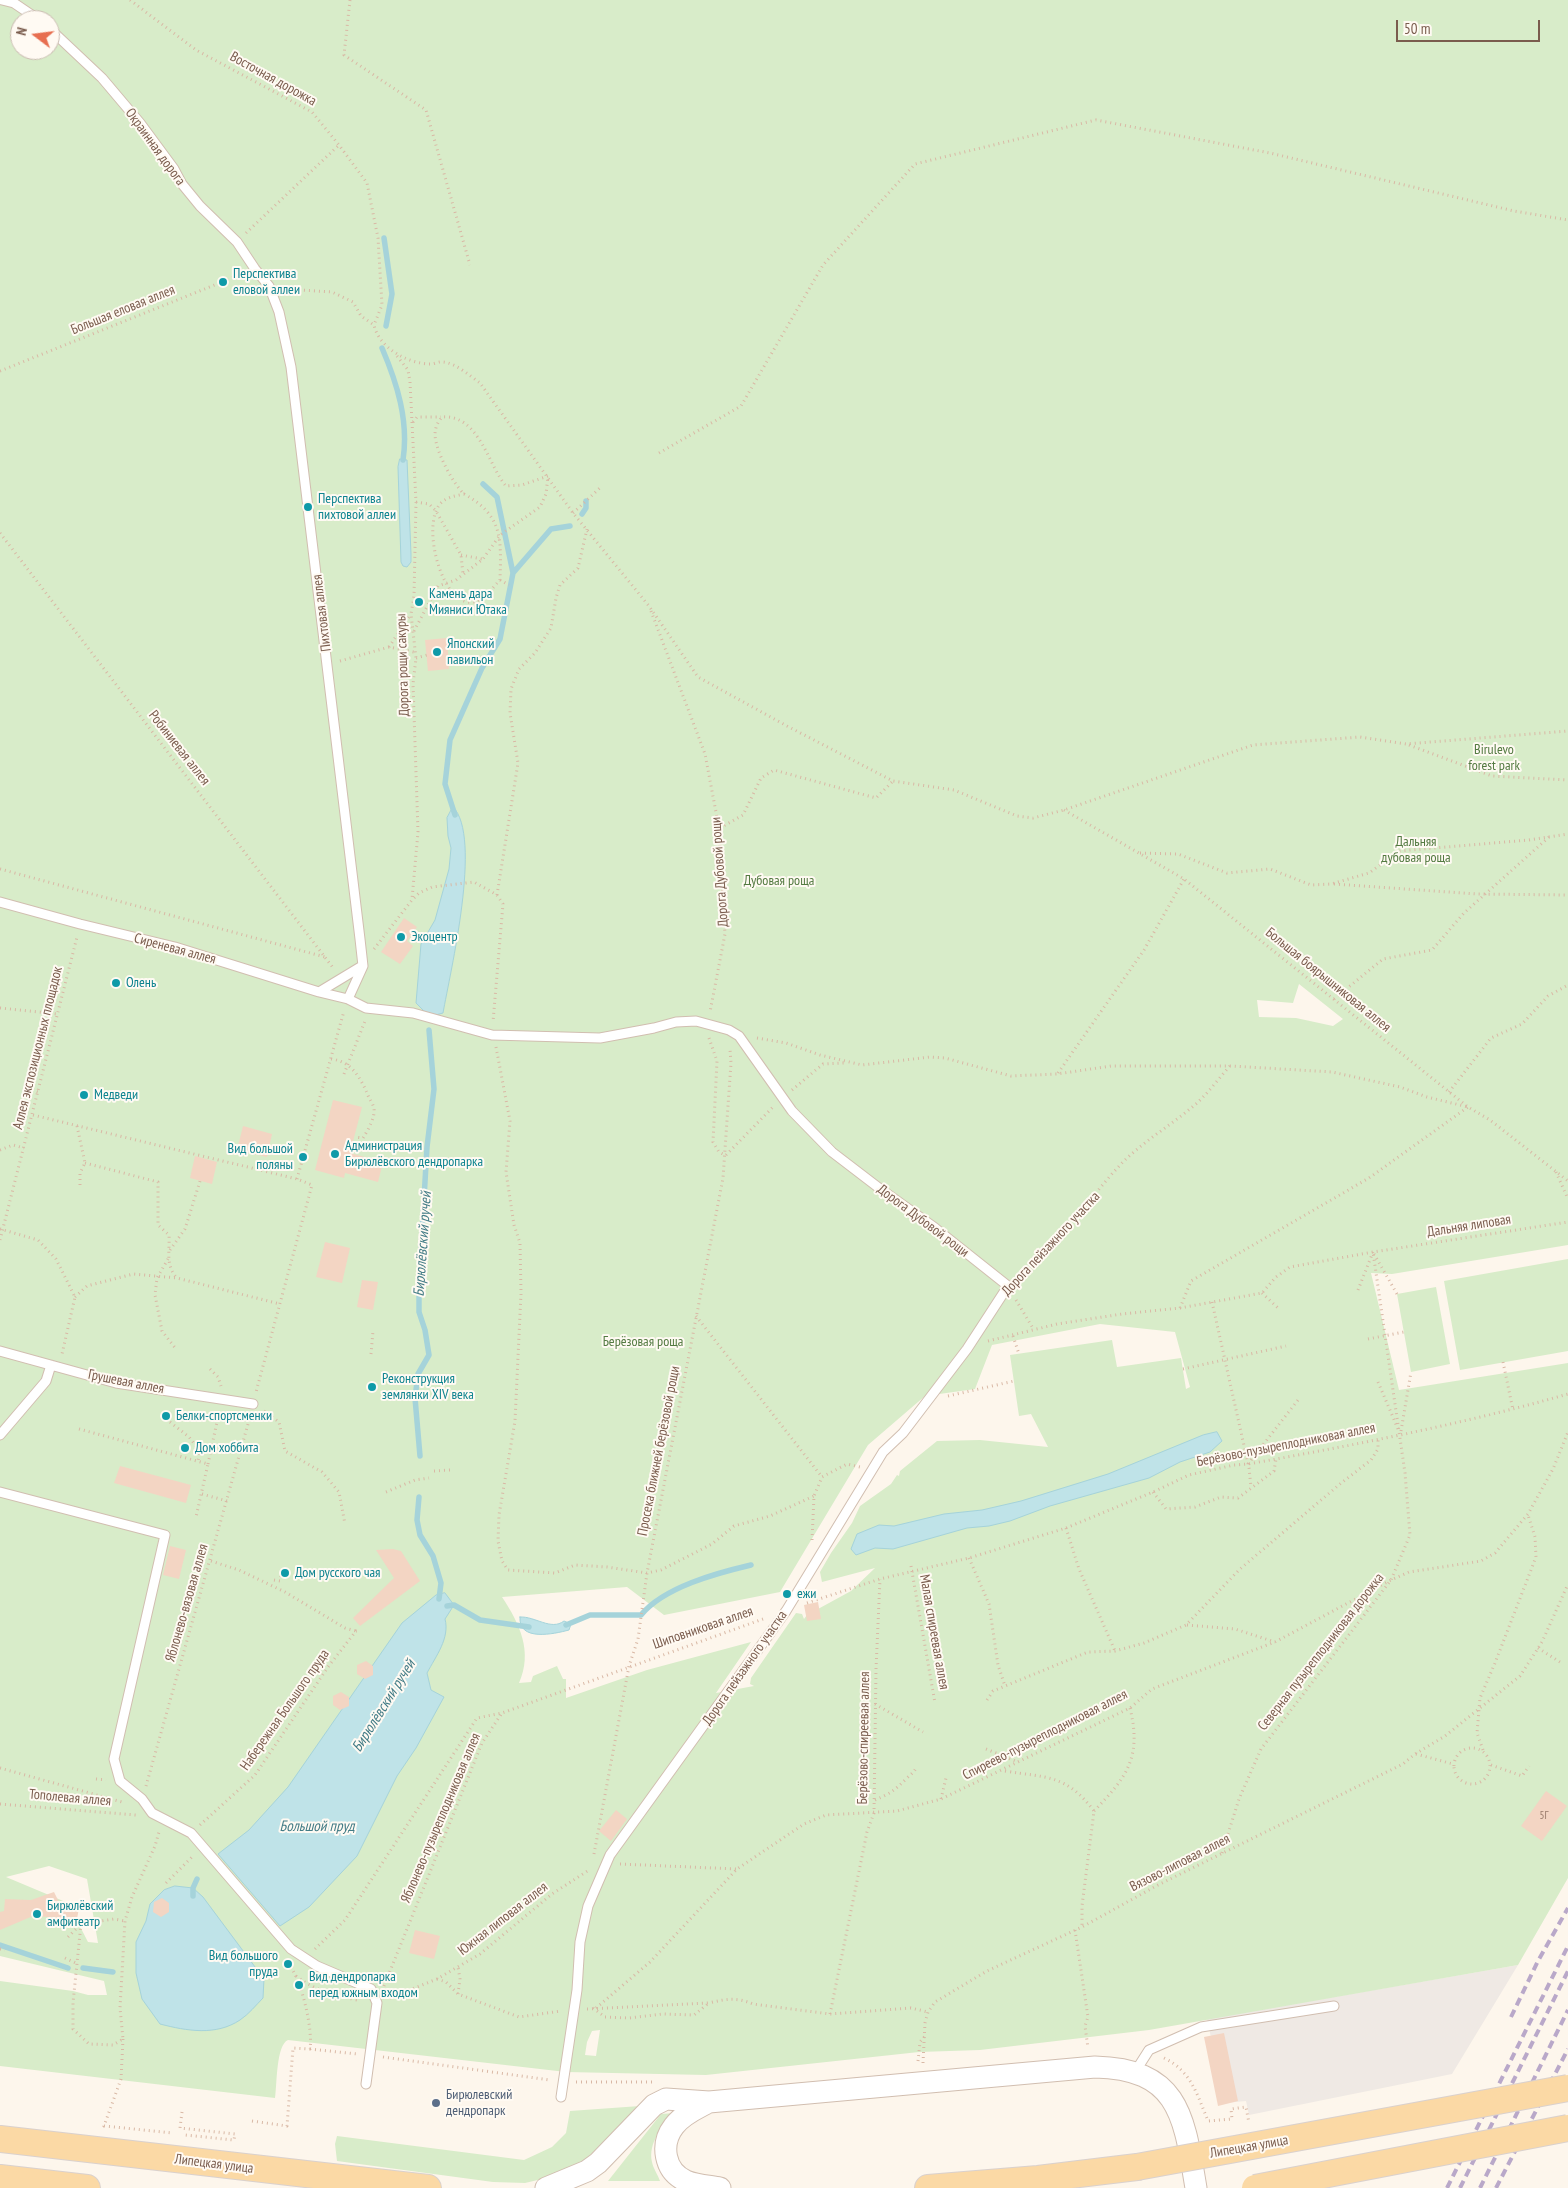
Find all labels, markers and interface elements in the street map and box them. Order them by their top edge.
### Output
north arrow [10,10,60,60]
scale bar [1398,10,1542,42]
text: 50 m [1404,19,1430,38]
text: N [12,25,31,37]
street label: Восточная дорожка [227,48,319,110]
street label: Окраинная дорога [121,105,189,189]
place label: Перспектива еловой аллеи [233,266,300,298]
marker: Перспектива еловой аллеи [217,276,229,288]
street label: Большая еловая аллея [69,281,177,339]
place label: Перспектива пихтовой аллеи [318,491,396,524]
marker: Перспектива пихтовой аллеи [302,501,314,513]
street label: Пихтовая аллея [309,574,335,652]
place label: Камень дара Мияниси Ютака [429,586,507,618]
marker: Камень дара Мияниси Ютака [413,596,425,608]
street label: Дорога рощи сакуры [393,613,413,717]
place label: Японcкий павильон [447,636,494,669]
marker: Японcкий павильон [431,646,443,658]
street label: Робиниевая аллея [145,707,213,789]
park label: Birulevo forest park [1468,742,1520,774]
street label: Дорога Дубовой рощи [708,816,732,928]
park label: Дальняя дубовая роща [1381,834,1451,866]
park label: Дубовая роща [744,873,814,889]
street label: Большая боярышниковая аллея [1262,924,1394,1036]
place label: Экоцентр [411,929,457,945]
street label: Сиреневая аллея [132,930,218,968]
marker: Экоцентр [395,931,407,943]
street label: Аллея экспозиционных площадок [10,965,66,1131]
place label: Олень [126,975,156,991]
marker: Олень [110,977,122,989]
place label: Медведи [94,1087,138,1103]
marker: Медведи [78,1089,90,1101]
place label: Администрация Бирюлёвского дендропарка [345,1138,483,1170]
place label: Вид большой поляны [228,1141,293,1174]
marker: Администрация Бирюлёвского дендропарка [329,1148,341,1160]
marker: Вид большой поляны [297,1151,309,1163]
street label: Дорога Дубовой рощи [874,1181,972,1261]
street label: Дорога пейзажного участка [998,1189,1104,1299]
water label: Бирюлёвский ручей [410,1191,436,1297]
street label: Дальняя липовая [1426,1211,1512,1241]
park label: Берёзовая роща [603,1334,683,1350]
street label: Просека ближней берёзовой рощи [634,1365,684,1537]
street label: Грушевая аллея [87,1366,165,1398]
place label: Реконструкция землянки XIV века [382,1371,474,1404]
marker: Реконструкция землянки XIV века [366,1381,378,1393]
place label: Белки-спортсменки [176,1408,272,1424]
marker: Белки-спортсменки [160,1410,172,1422]
street label: Берёзово-пузыреплодниковая аллея [1195,1419,1377,1471]
place label: Дом хоббита [195,1440,259,1456]
marker: Дом хоббита [179,1442,191,1454]
street label: Яблонево-вязовая аллея [162,1542,212,1664]
place label: Дом русского чая [295,1565,380,1581]
marker: Дом русского чая [279,1567,291,1579]
street label: Северная пузыреплодниковая дорожка [1254,1570,1388,1734]
street label: Малая спиреевая аллея [916,1573,952,1691]
place label: ежи [797,1586,816,1602]
marker: ежи [781,1588,793,1600]
street label: Шиповниковая аллея [651,1603,755,1653]
street label: Дорога пейзажного участка [699,1607,791,1729]
street label: Набережная Большого пруда [237,1646,333,1774]
water label: Бирюлёвский ручей [349,1657,419,1755]
street label: Берёзово-спиреевая аллея [854,1671,874,1805]
street label: Спиреево-пузыреплодниковая аллея [960,1686,1130,1784]
street label: Яблонево-пузыреплодниковая аллея [398,1731,484,1905]
street label: Тополевая аллея [28,1786,112,1810]
house number: 5Г [1540,1809,1548,1823]
water label: Большой пруд [280,1818,354,1836]
street label: Вязово-липовая аллея [1127,1831,1233,1895]
street label: Южная липовая аллея [455,1879,551,1959]
place label: Бирюлёвский амфитеатр [47,1898,113,1930]
marker: Бирюлёвский амфитеатр [31,1908,43,1920]
place label: Вид большого пруда [209,1948,278,1980]
marker: Вид большого пруда [282,1958,294,1970]
place label: Вид дендропарка перед южным входом [309,1969,418,2001]
marker: Вид дендропарка перед южным входом [293,1979,305,1991]
place label: Бирюлевский дендропарк [446,2087,512,2120]
marker: Бирюлевский дендропарк [430,2097,442,2109]
street label: Липецкая улица [1209,2132,1289,2162]
street label: Липецкая улица [174,2151,254,2177]

